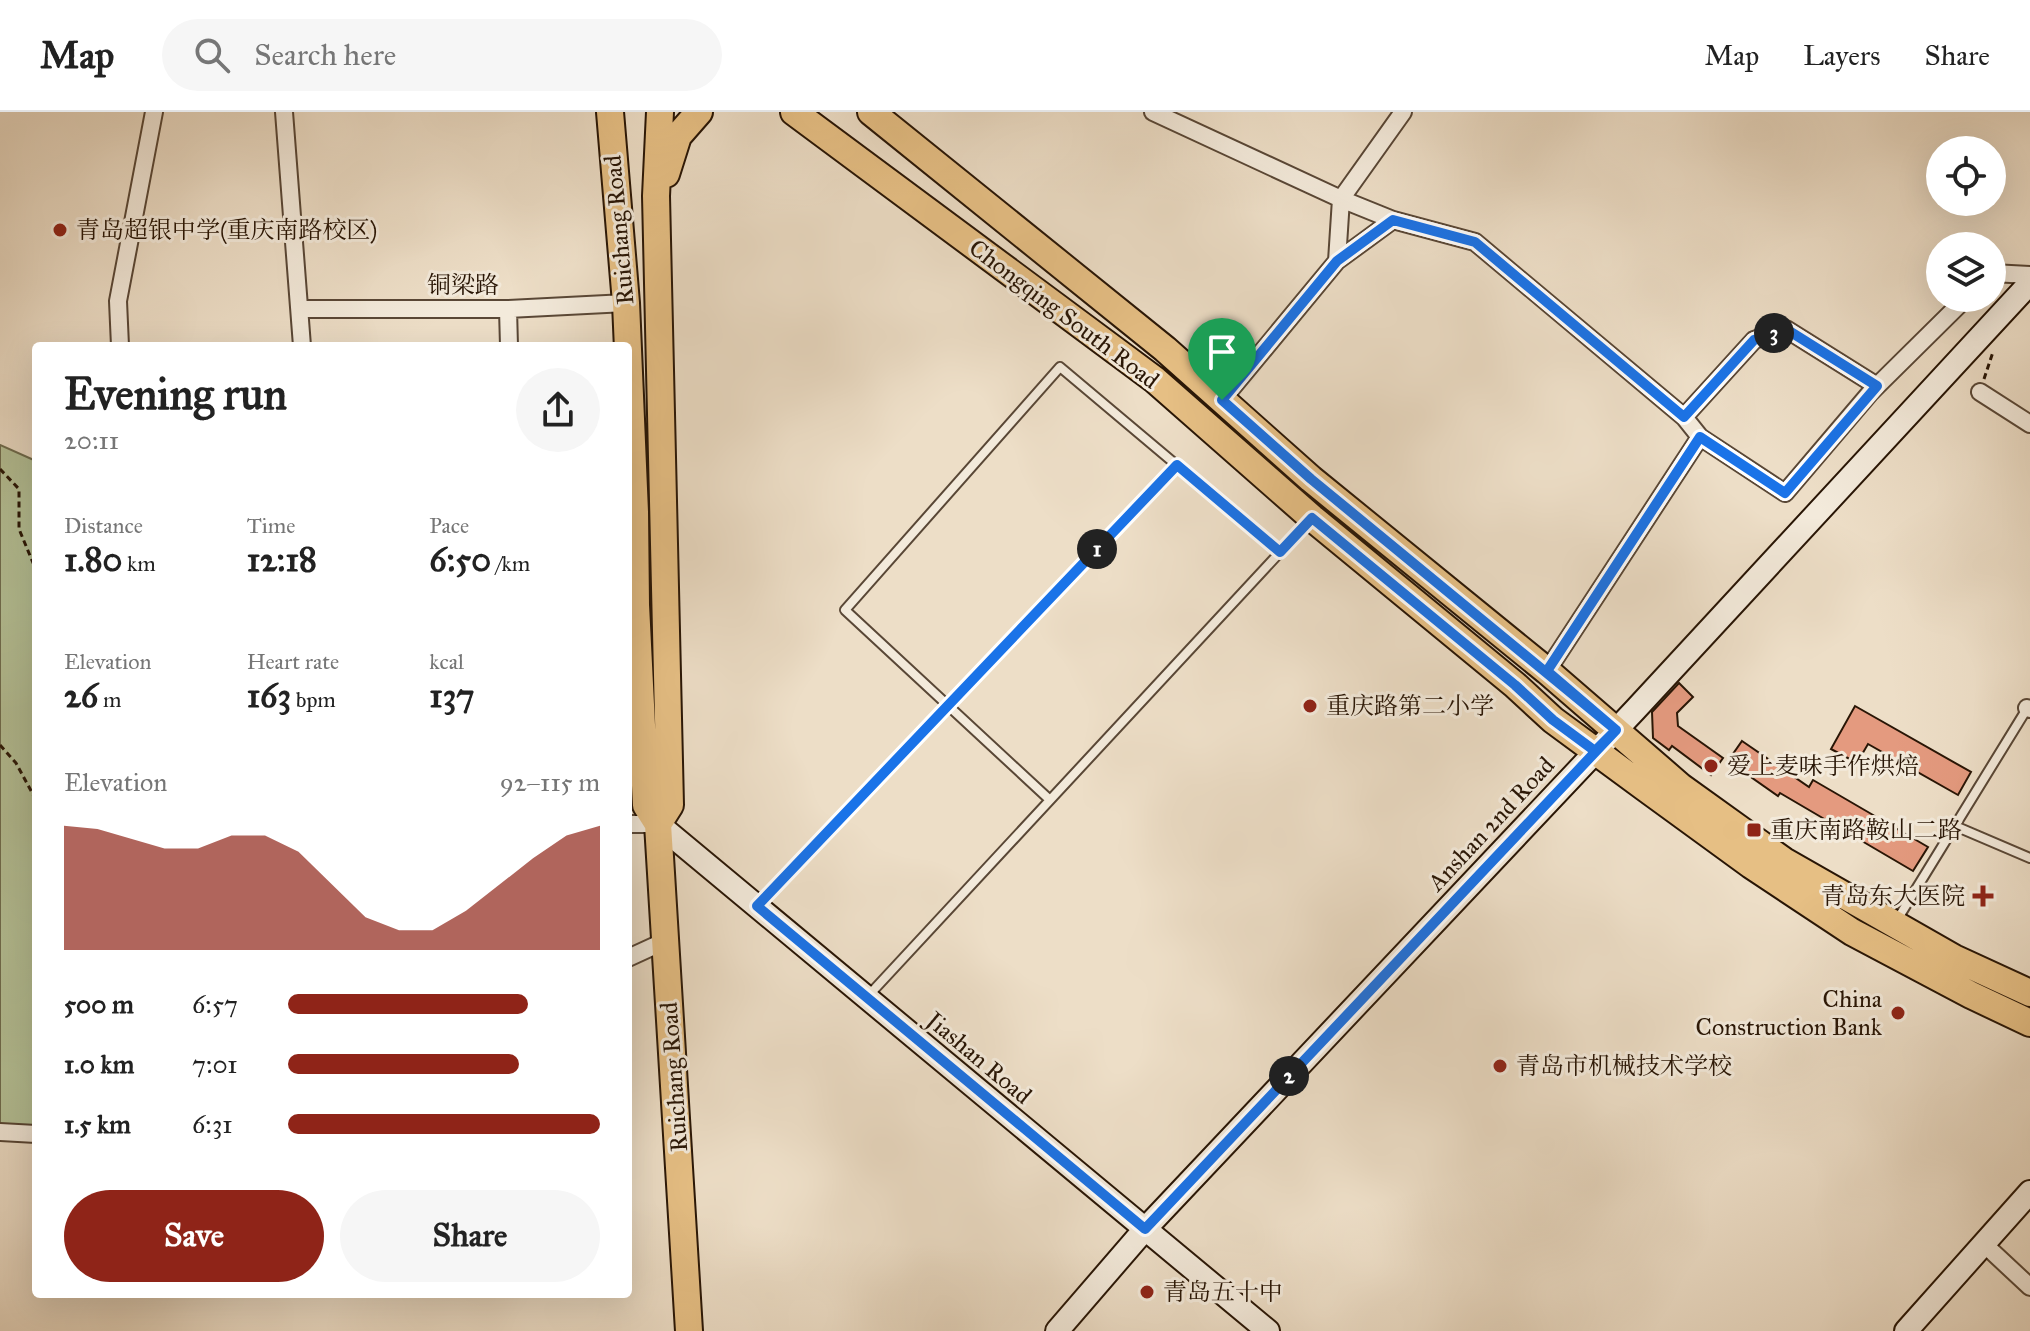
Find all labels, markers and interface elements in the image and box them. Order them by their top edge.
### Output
search box [162,19,722,91]
text: Map [40,32,114,78]
icon: search [190,33,234,77]
text: Search here [254,37,396,73]
text: Map [1704,38,1759,73]
text: Layers [1803,38,1881,73]
text: Share [1925,38,1990,73]
map controls [1926,136,2006,312]
button: locate [1926,136,2006,216]
street label: Ruichang Road [598,154,640,306]
place label: 青岛超银中学(重庆南路校区) [76,215,377,245]
marker: 青岛超银中学(重庆南路校区) [51,221,69,239]
button: layers [1926,232,2006,312]
street label: Chongqing South Road [963,233,1165,395]
street label: 铜梁路 [427,270,499,300]
pin: 3 [1754,313,1794,353]
pin [1188,318,1256,400]
text: 3 [1770,319,1778,346]
icon: arrive [1200,330,1244,374]
text: Evening run [64,367,287,421]
button: share [516,368,600,452]
text: 20:11 [64,424,119,456]
text: Distance [64,512,143,539]
text: Time [247,512,295,539]
text: Pace [429,512,469,539]
pin: 1 [1077,529,1117,569]
text: 1 [1093,535,1101,562]
text: 1.80 [64,539,122,580]
text: 12:18 [247,539,317,580]
text: 6:50 [429,539,491,580]
text: km [122,550,156,577]
text: /km [491,550,530,577]
text: Elevation [64,648,151,675]
text: Heart rate [247,648,339,675]
text: kcal [429,648,464,675]
text: 26 [64,675,98,716]
text: 163 [247,675,291,716]
text: 137 [429,675,475,716]
text: m [98,686,121,713]
text: bpm [291,686,336,713]
place label: 重庆路第二小学 [1326,691,1494,721]
marker: 重庆路第二小学 [1301,697,1319,715]
street label: Anshan 2nd Road [1420,751,1561,898]
place label: 爱上麦味手作烘焙 [1727,751,1919,781]
marker: 爱上麦味手作烘焙 [1702,757,1720,775]
text: Elevation [64,766,167,798]
text: 92–115 m [500,766,600,798]
place label: 重庆南路鞍山二路 [1770,815,1962,845]
marker: 重庆南路鞍山二路 [1745,821,1763,839]
place label: 青岛东大医院 [1821,881,1965,911]
marker: 青岛东大医院 [1972,885,1994,907]
place label: China Construction Bank [1696,984,1883,1042]
text: 500 m [64,988,134,1020]
text: 6:57 [192,988,238,1020]
street label: Ruichang Road [654,1001,694,1153]
street label: Jiashan Road [918,1003,1038,1111]
marker: China Construction Bank [1889,1004,1907,1022]
text: 1.0 km [64,1048,134,1080]
text: 7:01 [192,1048,238,1080]
place label: 青岛市机械技术学校 [1516,1051,1732,1081]
pin: 2 [1269,1056,1309,1096]
marker: 青岛市机械技术学校 [1491,1057,1509,1075]
text: 2 [1284,1062,1294,1089]
text: 1.5 km [64,1108,131,1140]
text: 6:31 [192,1108,233,1140]
button: Save [64,1190,324,1282]
button: Share [340,1190,600,1282]
place label: 青岛五十中 [1163,1277,1283,1307]
marker: 青岛五十中 [1138,1283,1156,1301]

